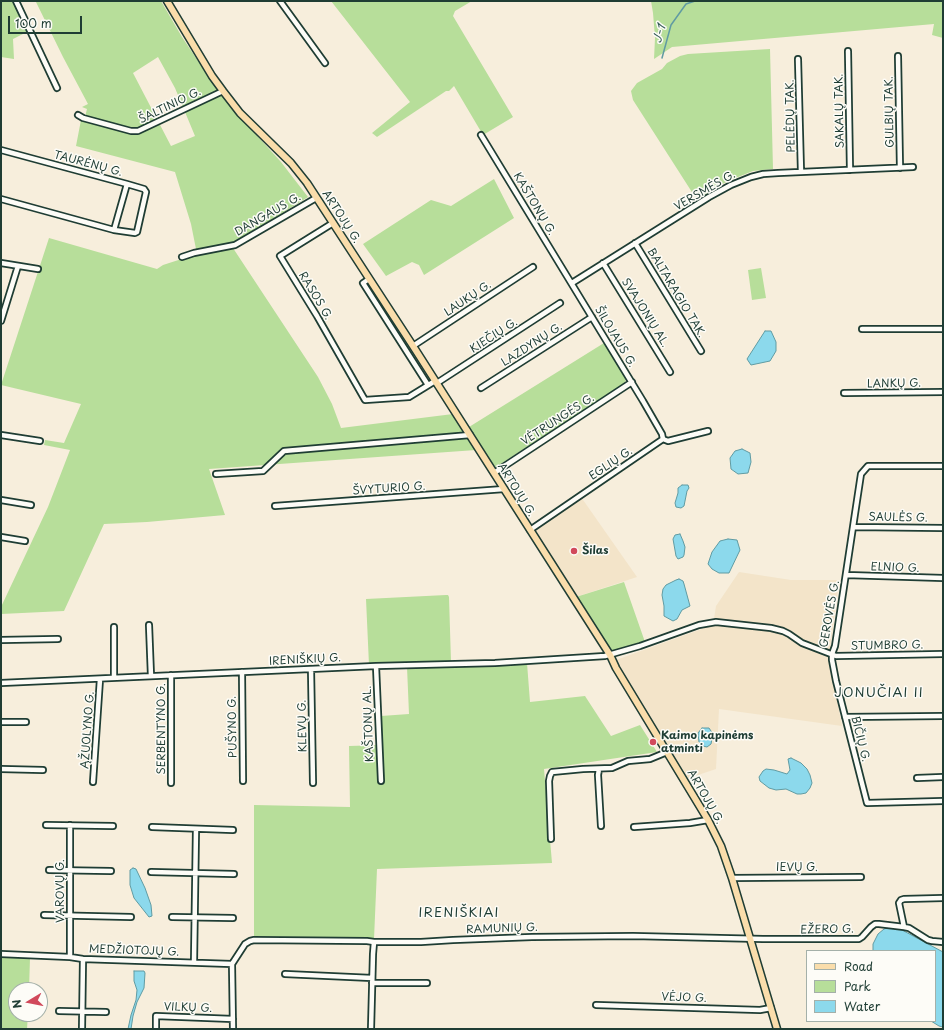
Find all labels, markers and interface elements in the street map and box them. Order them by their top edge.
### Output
scale bar [10,8,84,34]
text: 100 m [15,14,52,32]
water label: J-1 [650,23,670,45]
street label: SAKALŲ TAK. [833,74,847,148]
street label: GULBIŲ TAK. [883,76,897,148]
street label: PELĖDŲ TAK. [784,79,798,153]
street label: ŠALTINIO G. [137,85,203,127]
street label: TAURĖNŲ G. [52,148,124,180]
street label: VERSMĖS G. [672,168,738,214]
street label: KAŠTONŲ G. [510,170,558,238]
street label: ARTOJŲ G. [319,188,363,246]
street label: DANGAUS G. [233,191,303,239]
street label: BALTARAGIO TAK. [644,246,708,340]
street label: RASOS G. [295,270,335,322]
street label: SVAJONIŲ AL. [619,276,671,350]
street label: LAUKŲ G. [442,279,494,319]
street label: ŠILOJAUS G. [592,304,638,370]
street label: KIEČIŲ G. [468,316,520,356]
street label: LAZDYNŲ G. [499,320,565,370]
street label: LANKŲ G. [867,377,921,391]
street label: VĖTRUNGĖS G. [519,391,597,449]
street label: EGLIŲ G. [587,445,635,483]
street label: ARTOJŲ G. [494,461,538,519]
street label: ŠVYTURIO G. [352,480,426,498]
street label: SAULĖS G. [868,511,928,525]
place label: Šilas [582,544,609,558]
marker: Šilas [569,546,579,556]
street label: ELNIO G. [870,561,920,575]
street label: GEROVĖS G. [818,579,842,649]
street label: STUMBRO G. [851,639,923,653]
street label: IRENIŠKIŲ G. [269,652,341,668]
street label: SERBENTYNO G. [155,683,169,775]
district label: JONUČIAI II [835,685,923,701]
street label: KAŠTONŲ AL. [361,686,377,762]
street label: ĄŽUOLYNO G. [79,691,97,769]
street label: PUŠYNO G. [226,696,240,758]
street label: KLEVŲ G. [296,700,310,752]
street label: BIČIŲ G. [848,715,872,763]
place label: Kaimo kapinėms atminti [661,729,753,755]
marker: Kaimo kapinėms atminti [648,737,658,747]
street label: ARTOJŲ G. [684,768,726,826]
street label: VAROVŲ G. [54,859,68,923]
street label: IEVŲ G. [776,861,818,875]
district label: IRENIŠKIAI [419,905,499,921]
street label: RAMUNIŲ G. [466,921,538,937]
street label: EŽERO G. [800,923,854,937]
street label: MEDŽIOTOJŲ G. [89,943,179,959]
legend [806,950,936,1022]
text: Road [844,957,873,975]
text: Park [844,977,871,995]
north arrow [8,982,48,1022]
street label: VĖJO G. [661,991,707,1005]
text: Water [844,997,880,1015]
text: N [8,998,26,1010]
street label: VILKŲ G. [164,1001,212,1015]

